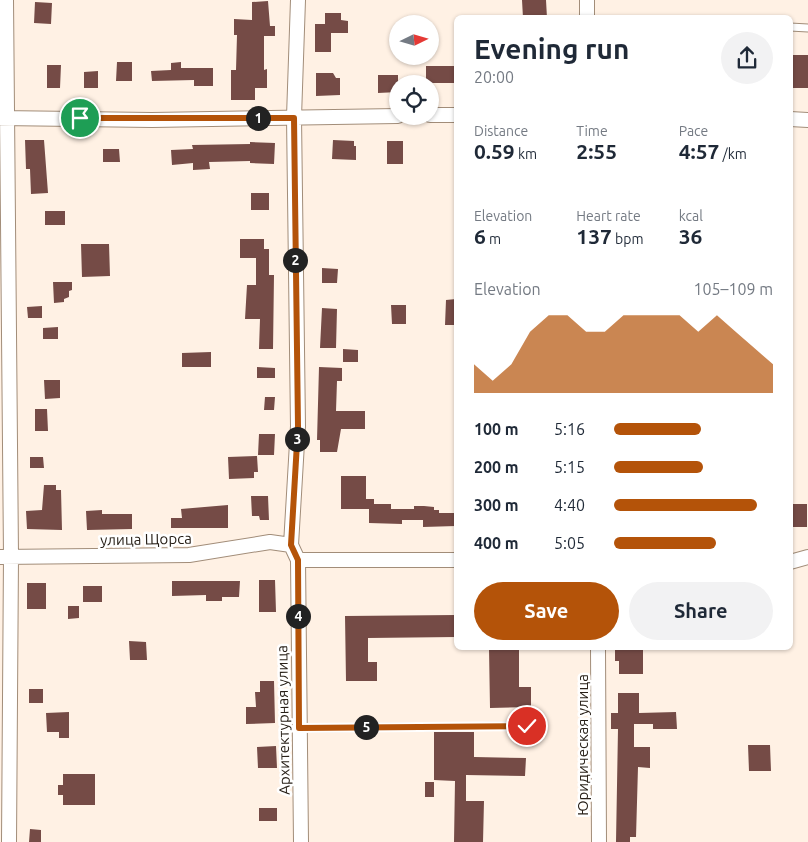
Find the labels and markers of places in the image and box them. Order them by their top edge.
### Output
pin [59,97,101,139]
pin: 1 [246,106,270,130]
pin: 2 [282,248,308,272]
pin: 3 [284,426,310,452]
pin: 4 [286,604,310,628]
pin [506,705,548,747]
pin: 5 [354,714,378,740]

